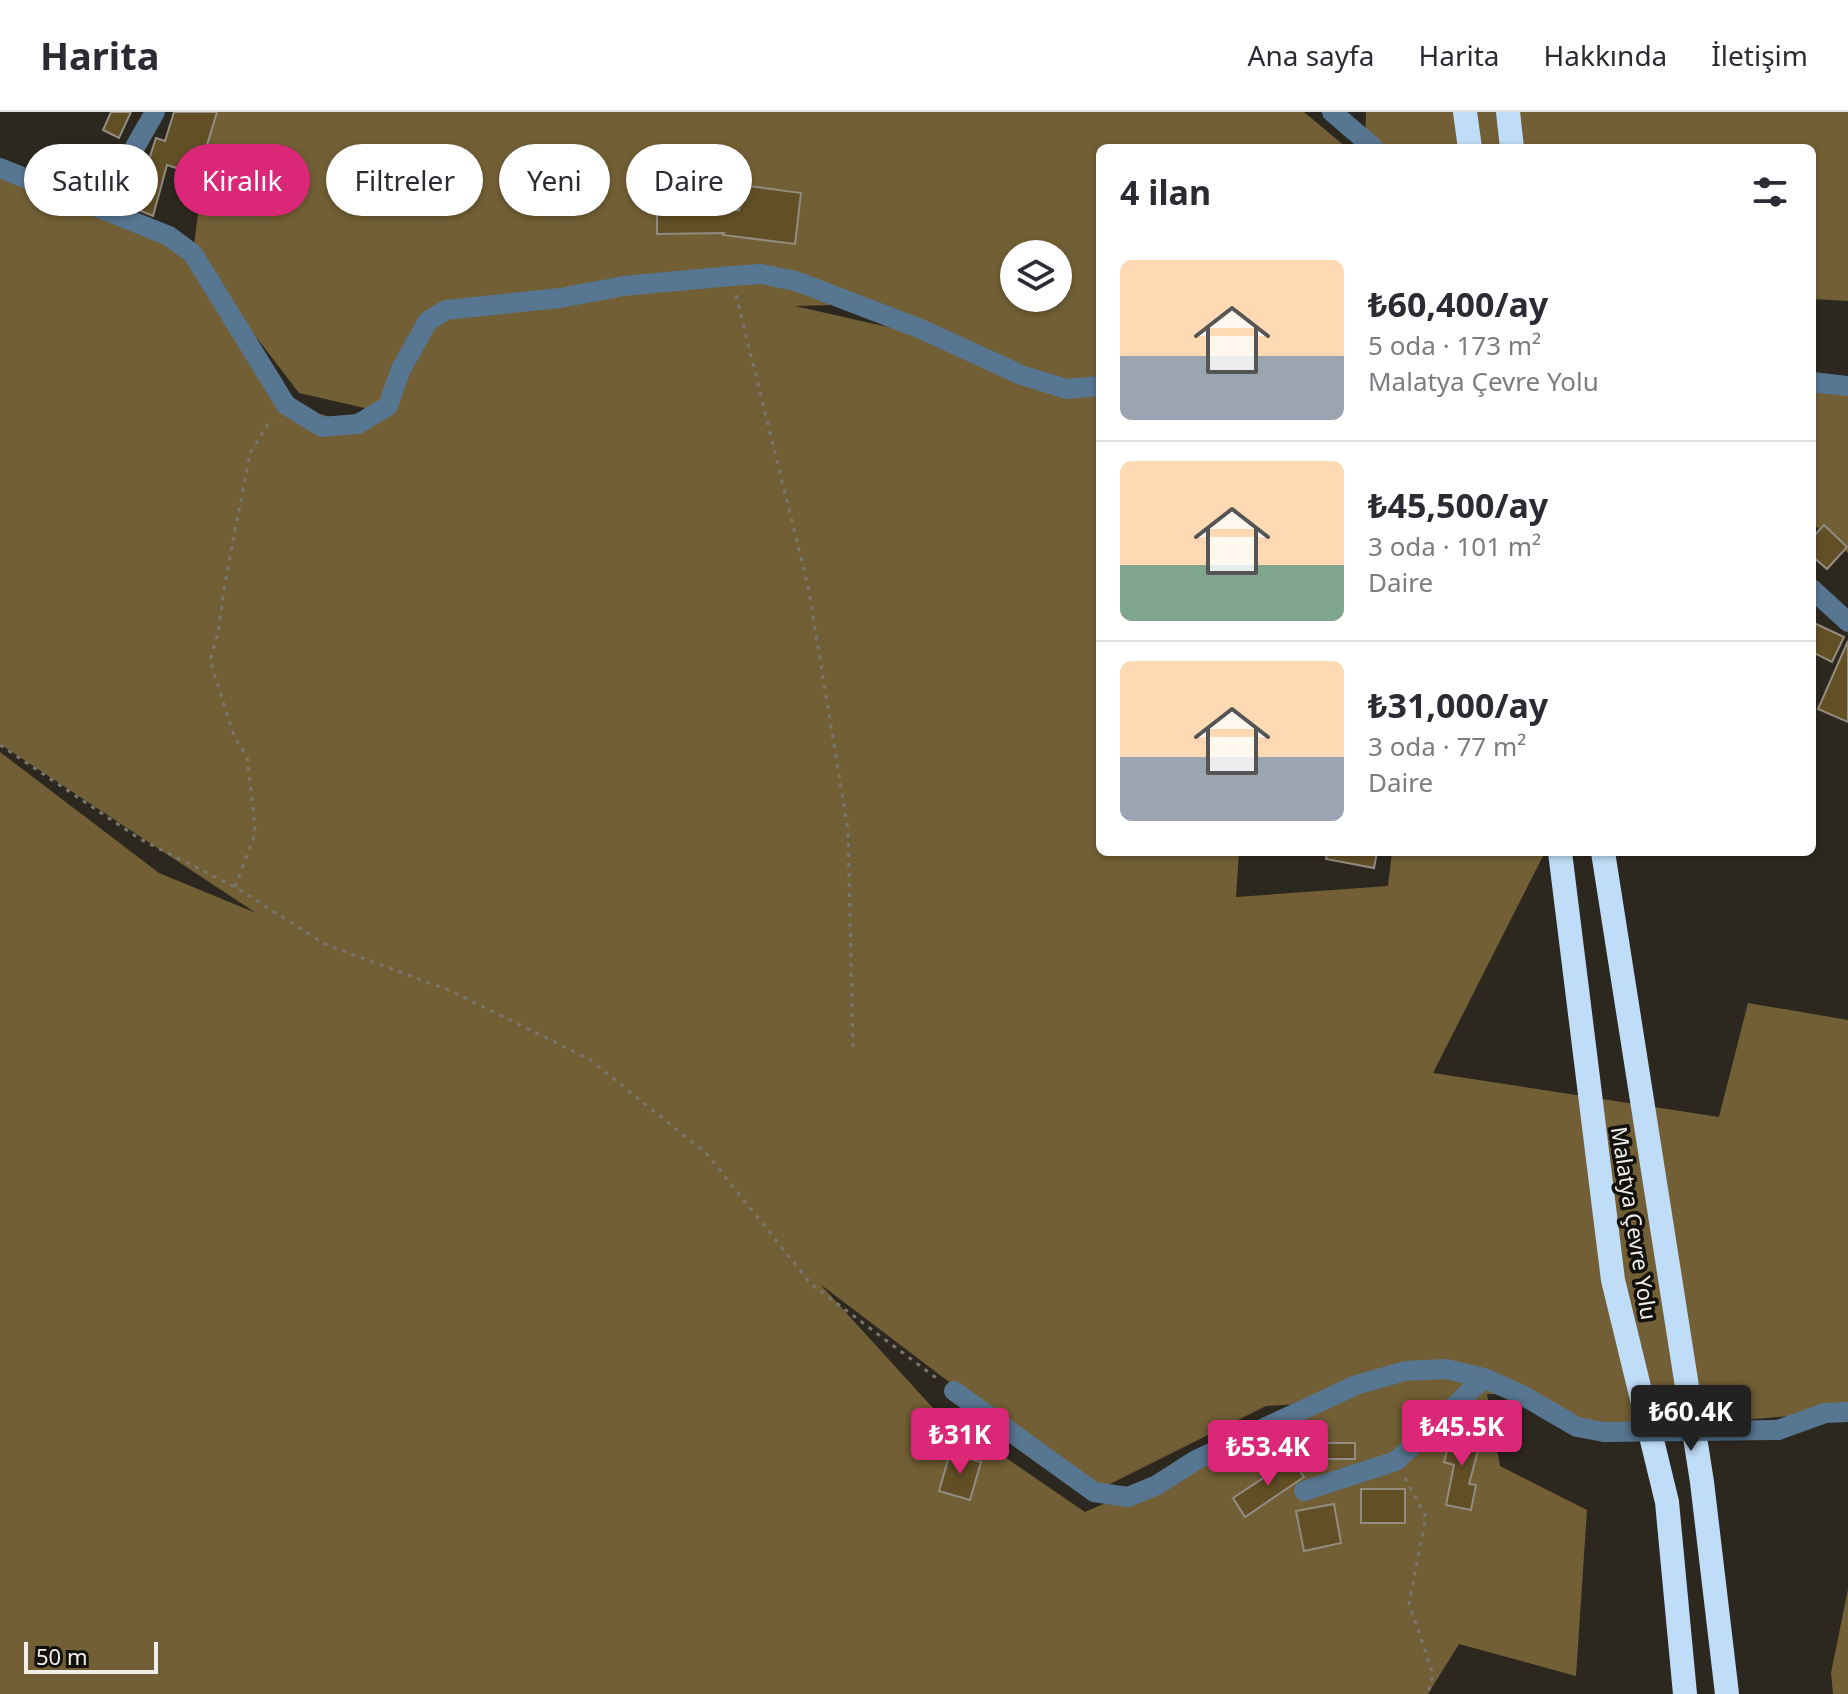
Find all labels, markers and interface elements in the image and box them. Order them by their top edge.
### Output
text: Harita [40,29,159,81]
text: Ana sayfa [1248,36,1374,74]
text: Harita [1418,36,1500,74]
text: Hakkında [1544,36,1667,74]
text: İletişim [1711,36,1808,74]
chip: Satılık [24,144,158,216]
chip: Kiralık [174,144,310,216]
chip: Filtreler [326,144,483,216]
chip: Yeni [499,144,610,216]
chip: Daire [626,144,752,216]
text: 4 ilan [1120,169,1211,215]
icon: filters [1748,170,1792,214]
map controls [1000,240,1072,312]
button: layers [1000,240,1072,312]
text: ₺60,400/ay [1368,281,1548,327]
icon: home [1184,292,1280,388]
text: 5 oda · 173 m² [1368,327,1541,363]
text: Malatya Çevre Yolu [1368,363,1599,399]
text: ₺45,500/ay [1368,482,1548,528]
icon: home [1184,493,1280,589]
text: 3 oda · 101 m² [1368,528,1541,564]
text: Daire [1368,564,1433,600]
text: ₺31,000/ay [1368,682,1548,728]
icon: home [1184,693,1280,789]
text: 3 oda · 77 m² [1368,728,1526,764]
text: Daire [1368,764,1433,800]
street label: Malatya Çevre Yolu [1605,1124,1665,1322]
pin: ₺60.4K [1626,1385,1756,1453]
text: ₺60.4K [1649,1393,1733,1429]
pin: ₺45.5K [1397,1400,1527,1468]
pin: ₺31K [913,1408,1007,1476]
text: ₺45.5K [1420,1408,1504,1444]
text: ₺31K [929,1416,991,1452]
pin: ₺53.4K [1203,1420,1333,1488]
text: ₺53.4K [1226,1428,1310,1464]
scale bar [24,1638,158,1674]
text: 50 m [36,1641,87,1671]

